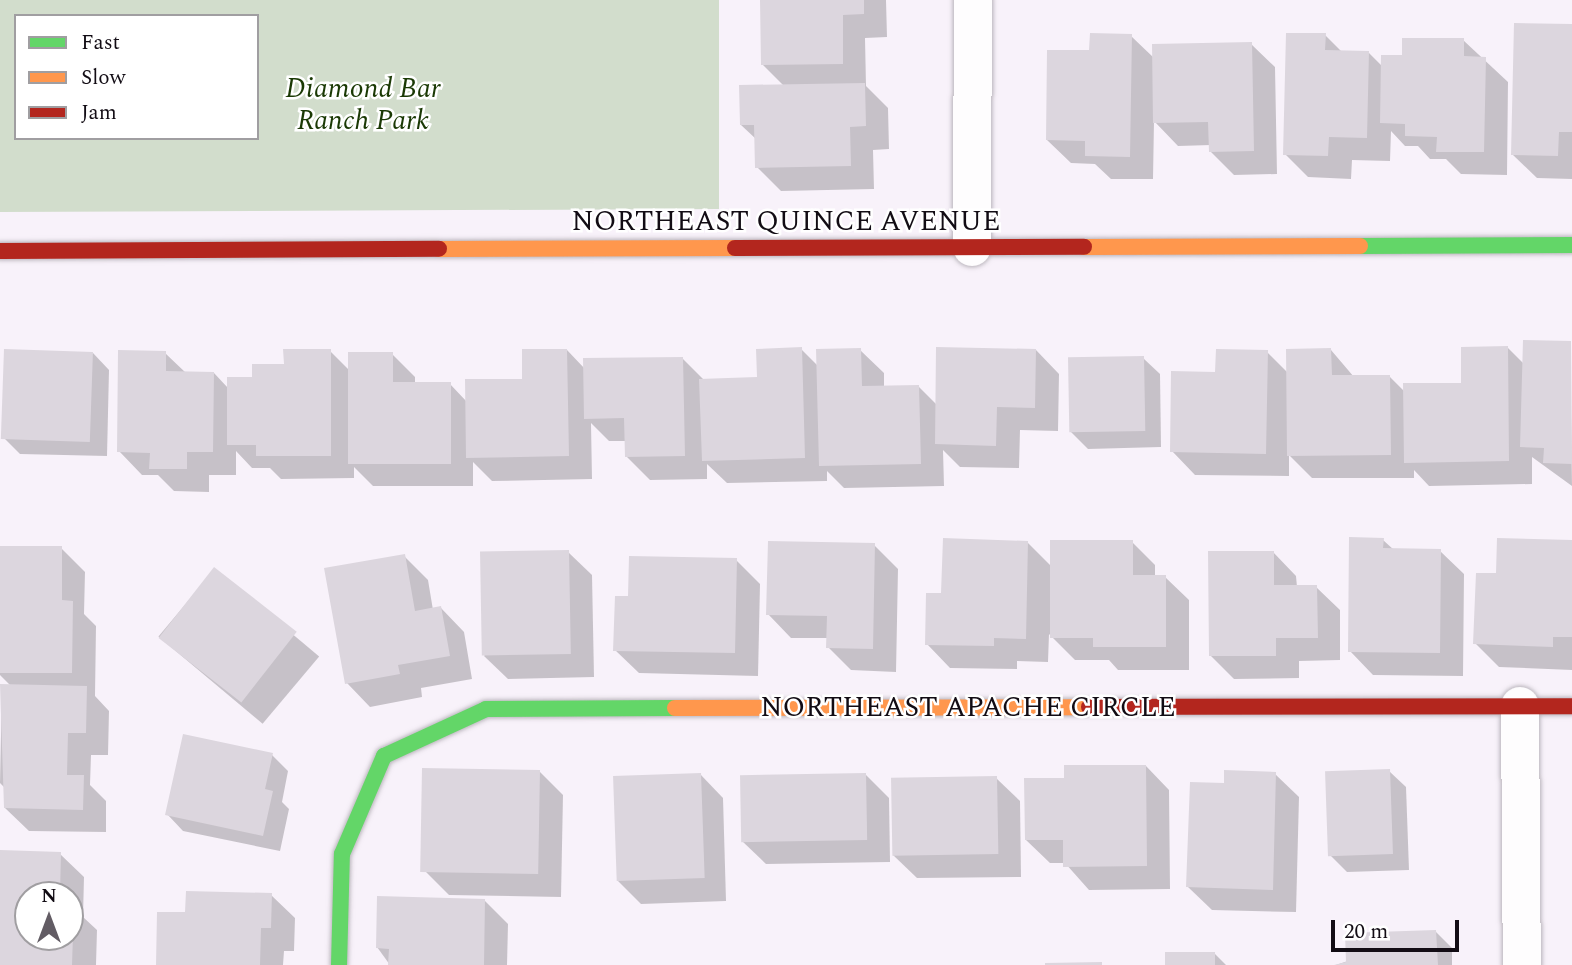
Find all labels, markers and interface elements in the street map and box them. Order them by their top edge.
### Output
legend [14,14,259,140]
text: Fast [81,27,120,59]
text: Slow [81,62,125,94]
park label: Diamond Bar Ranch Park [285,72,441,138]
text: Jam [81,97,117,129]
street label: NORTHEAST QUINCE AVENUE [571,205,1001,239]
street label: NORTHEAST APACHE CIRCLE [760,691,1176,725]
north arrow [14,881,84,951]
text: N [41,882,57,911]
scale bar [1334,906,1462,950]
text: 20 m [1344,916,1388,948]

